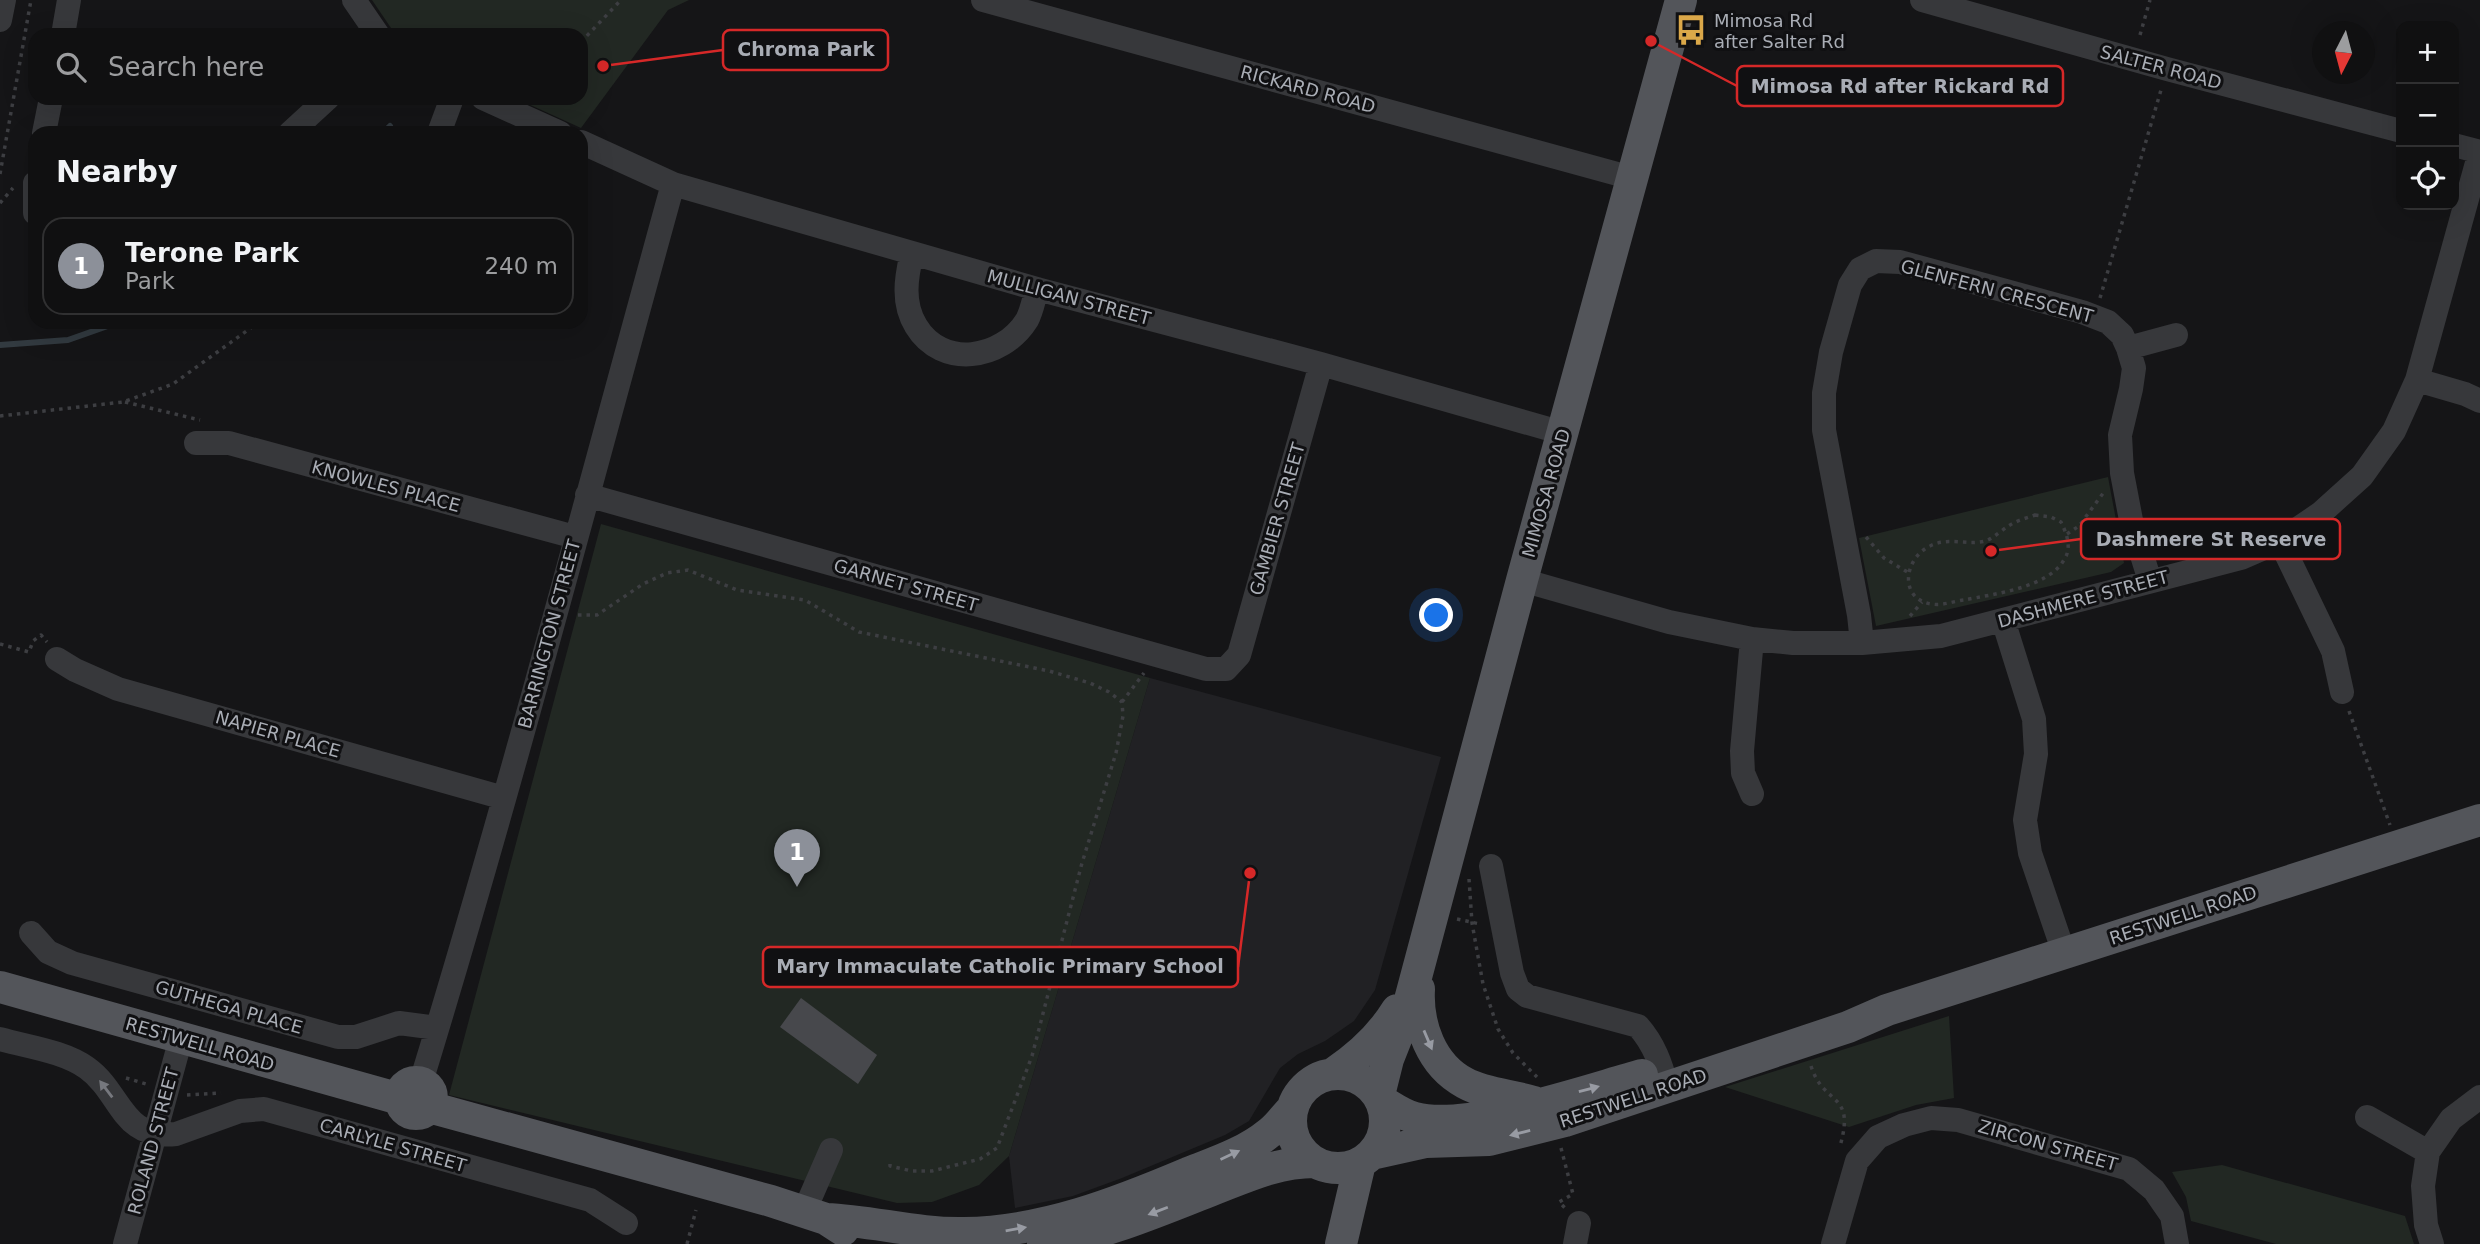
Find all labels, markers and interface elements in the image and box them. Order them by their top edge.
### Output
place label: Mimosa Rd after Salter Rd [1714,10,1845,52]
bus stop icon: Mimosa Rd after Salter Rd [1674,13,1708,47]
north arrow [2312,21,2375,84]
map controls [2396,21,2459,210]
button: + [2396,21,2459,84]
search box [28,28,588,105]
callout: Chroma Park [723,30,888,70]
text: Chroma Park [737,38,875,60]
street label: SALTER ROAD [2098,41,2224,93]
icon: search [52,48,90,86]
text: Search here [108,52,264,82]
street label: RICKARD ROAD [1238,61,1378,117]
callout: Mimosa Rd after Rickard Rd [1737,66,2063,106]
text: Mimosa Rd after Rickard Rd [1751,75,2049,97]
button: − [2396,84,2459,147]
button: locate [2396,147,2459,210]
text: Nearby [56,154,178,189]
text: Terone Park [125,238,299,268]
text: 1 [73,253,89,279]
text: 240 m [484,253,558,279]
street label: GLENFERN CRESCENT [1898,255,2097,327]
street label: MULLIGAN STREET [985,265,1154,329]
text: Park [125,268,175,294]
street label: MIMOSA ROAD [1518,426,1574,560]
street label: GAMBIER STREET [1245,439,1309,598]
street label: KNOWLES PLACE [309,456,463,516]
callout: Dashmere St Reserve [2081,519,2340,559]
text: Dashmere St Reserve [2096,528,2326,550]
street label: BARRINGTON STREET [514,536,585,731]
street label: GARNET STREET [831,554,981,616]
street label: DASHMERE STREET [1995,566,2172,632]
your location [1419,598,1453,632]
street label: NAPIER PLACE [213,706,343,762]
pin: 1 [774,829,820,887]
street label: RESTWELL ROAD [2107,881,2259,949]
callout: Mary Immaculate Catholic Primary School [763,947,1238,987]
text: Mary Immaculate Catholic Primary School [776,955,1224,977]
street label: GUTHEGA PLACE [153,976,305,1038]
street label: RESTWELL ROAD [123,1013,277,1075]
one-way arrow [1423,1030,1434,1051]
street label: ROLAND STREET [123,1064,183,1217]
street label: RESTWELL ROAD [1557,1064,1709,1132]
one-way arrow [99,1080,113,1098]
one-way arrow [1578,1083,1600,1094]
street label: CARLYLE STREET [317,1114,470,1176]
street label: ZIRCON STREET [1976,1115,2121,1175]
one-way arrow [1509,1128,1531,1139]
one-way arrow [1220,1149,1240,1161]
one-way arrow [1147,1206,1168,1217]
one-way arrow [1005,1223,1027,1234]

